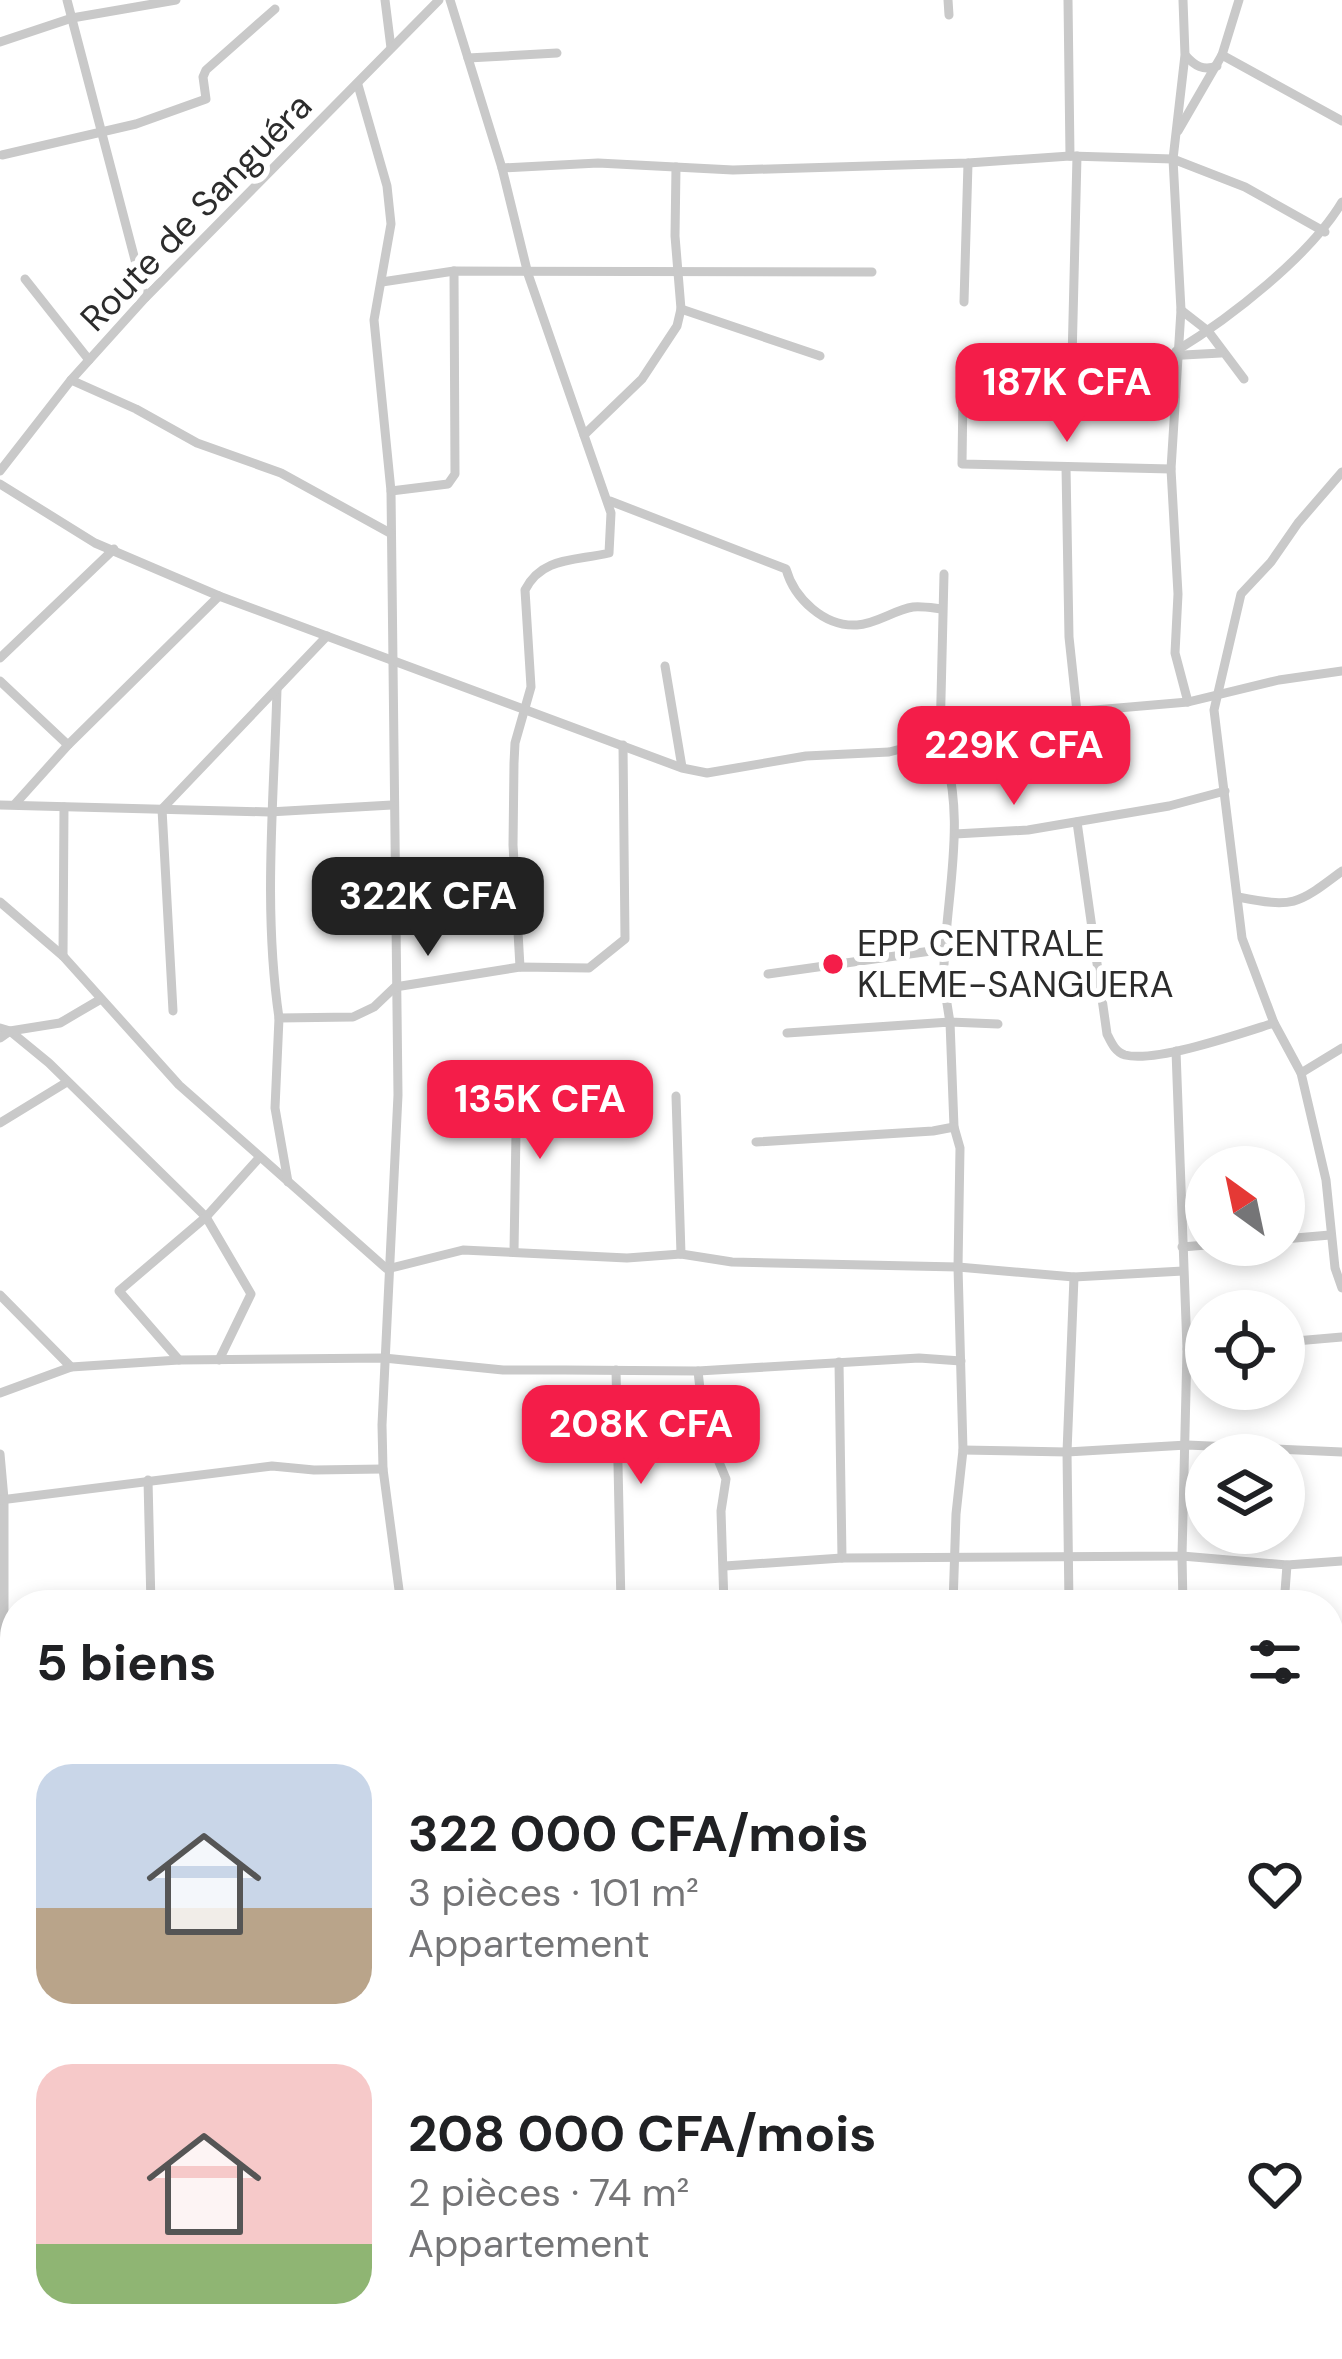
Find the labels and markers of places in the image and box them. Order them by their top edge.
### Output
pin: 187K CFA [943,343,1191,445]
pin: 229K CFA [890,706,1138,808]
pin: 322K CFA [304,857,552,959]
place label: EPP CENTRALE KLEME-SANGUERA [857,920,1174,1008]
marker: EPP CENTRALE KLEME-SANGUERA [820,951,846,977]
pin: 135K CFA [416,1060,664,1162]
pin: 208K CFA [517,1385,765,1487]

